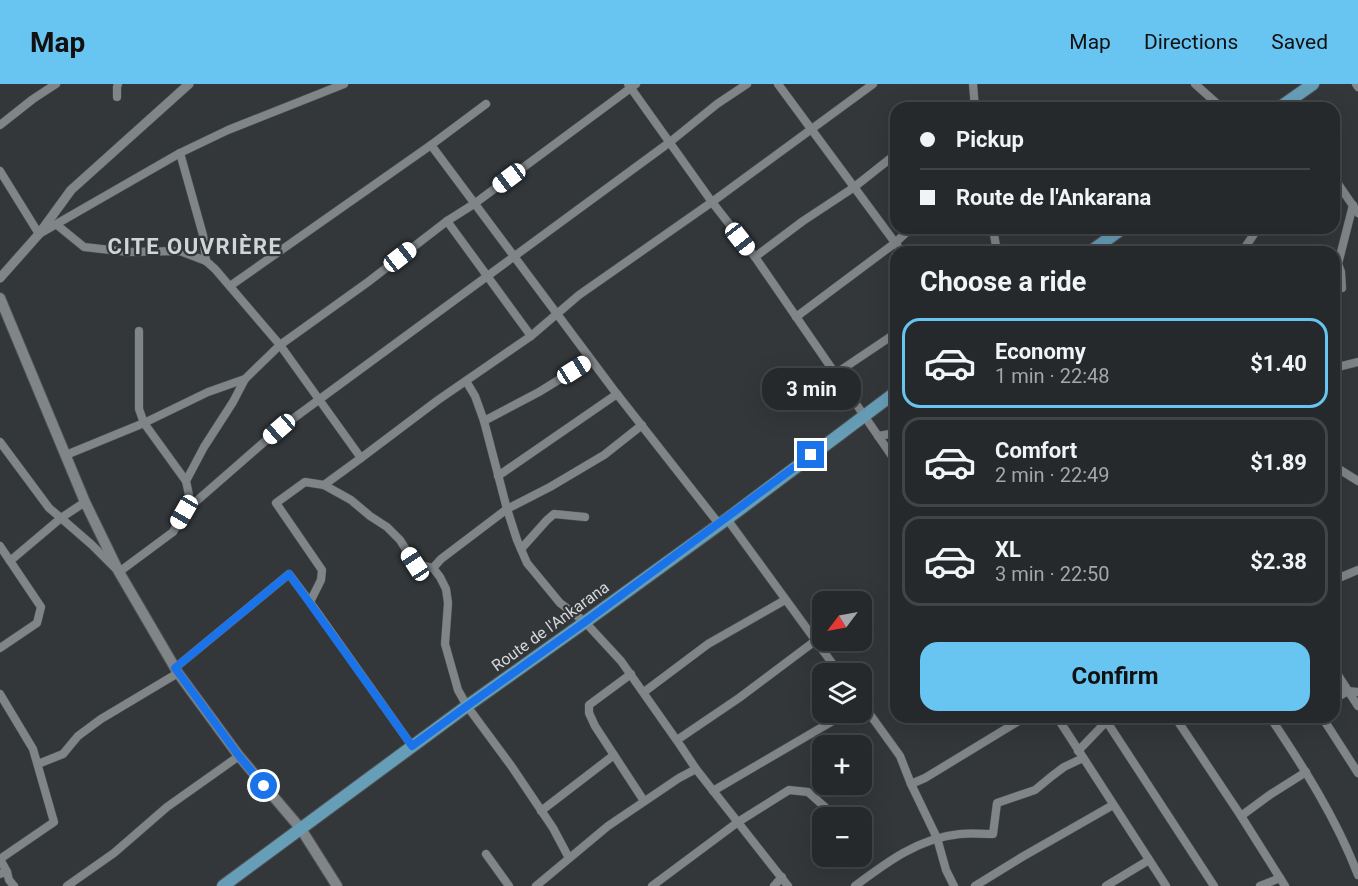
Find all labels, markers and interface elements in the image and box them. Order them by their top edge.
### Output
text: Map [30,26,85,59]
text: Map [1069,30,1111,54]
text: Directions [1144,30,1238,54]
text: Saved [1271,30,1328,54]
text: Pickup [956,127,1024,152]
car [489,160,529,196]
text: Route de l'Ankarana [956,185,1151,210]
car [722,219,758,259]
district label: CITE OUVRIÈRE [108,234,282,259]
car [380,239,420,275]
text: Choose a ride [920,266,1086,298]
icon: car [923,336,977,390]
text: Economy [995,339,1086,364]
text: $1.40 [1250,351,1307,376]
car [554,353,594,387]
text: 1 min · 22:48 [995,364,1110,388]
callout: 3 min [762,368,860,410]
text: 3 min [786,377,837,401]
car [260,410,298,448]
icon: car [923,435,977,489]
text: Comfort [995,438,1077,463]
route end [797,441,824,468]
text: $1.89 [1250,450,1307,475]
text: 2 min · 22:49 [995,463,1110,487]
car [167,492,201,532]
icon: car [923,534,977,588]
text: XL [995,537,1021,562]
car [398,544,432,584]
text: $2.38 [1250,549,1307,574]
text: 3 min · 22:50 [995,562,1110,586]
street label: Route de l'Ankarana [488,578,613,675]
north arrow [812,591,872,651]
map controls [812,591,872,867]
button: Confirm [920,642,1310,711]
button: layers [812,663,872,723]
button: + [812,735,872,795]
route start [250,772,277,799]
button: − [812,807,872,867]

